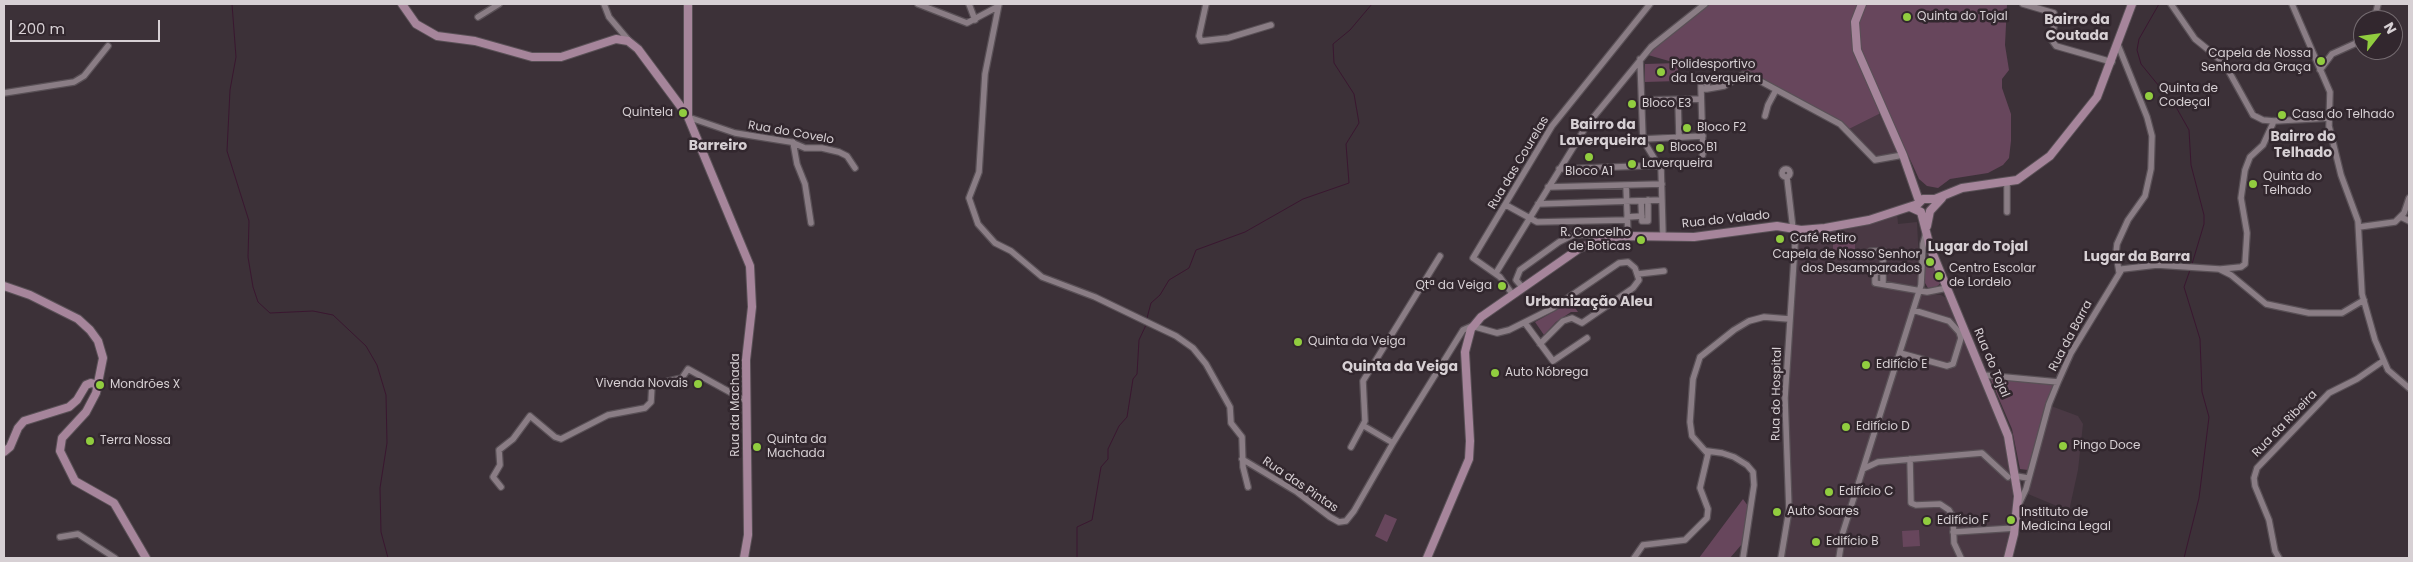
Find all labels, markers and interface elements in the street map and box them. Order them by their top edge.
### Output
scale bar [12,10,162,42]
place label: Quinta do Tojal [1917,10,2008,24]
north arrow [2353,10,2403,60]
marker: Quinta do Tojal [1901,11,1913,23]
district label: Bairro da Coutada [2044,12,2110,44]
text: 200 m [18,18,65,39]
text: N [2379,18,2401,38]
place label: Capela de Nossa Senhora da Graça [2201,47,2311,75]
marker: Capela de Nossa Senhora da Graça [2315,55,2327,67]
place label: Polidesportivo da Laverqueira [1671,58,1761,86]
marker: Polidesportivo da Laverqueira [1655,66,1667,78]
place label: Quinta de Codeçal [2159,82,2218,110]
marker: Quinta de Codeçal [2143,90,2155,102]
place label: Bloco E3 [1642,97,1691,111]
marker: Bloco E3 [1626,98,1638,110]
place label: Quintela [622,106,673,120]
marker: Quintela [677,107,689,119]
place label: Casa do Telhado [2292,108,2394,122]
marker: Casa do Telhado [2276,109,2288,121]
street label: Rua das Courelas [1486,114,1552,212]
district label: Bairro da Laverqueira [1560,117,1646,150]
street label: Rua do Covelo [747,118,835,148]
place label: Bloco F2 [1697,121,1746,135]
marker: Bloco F2 [1681,122,1693,134]
district label: Bairro do Telhado [2270,129,2336,162]
district label: Barreiro [689,138,747,154]
place label: Bloco B1 [1670,141,1717,155]
marker: Bloco B1 [1654,142,1666,154]
marker: Bloco A1 [1583,151,1595,163]
place label: Laverqueira [1642,157,1713,171]
marker: Laverqueira [1626,158,1638,170]
place label: Bloco A1 [1565,165,1613,179]
place label: Quinta do Telhado [2263,170,2322,198]
marker: Quinta do Telhado [2247,178,2259,190]
street label: Rua do Valado [1681,208,1771,232]
place label: R. Concelho de Boticas [1560,226,1631,254]
place label: Café Retiro [1790,232,1856,246]
marker: Café Retiro [1774,233,1786,245]
marker: R. Concelho de Boticas [1635,234,1647,246]
district label: Lugar do Tojal [1928,239,2028,255]
place label: Capela de Nosso Senhor dos Desamparados [1773,248,1920,276]
district label: Lugar da Barra [2084,249,2190,265]
marker: Capela de Nosso Senhor dos Desamparados [1924,256,1936,268]
place label: Centro Escolar de Lordelo [1949,262,2036,290]
marker: Centro Escolar de Lordelo [1933,270,1945,282]
place label: Qtª da Veiga [1415,279,1492,293]
marker: Qtª da Veiga [1496,280,1508,292]
district label: Urbanização Aleu [1525,294,1653,310]
street label: Rua da Barra [2046,298,2096,374]
street label: Rua do Tojal [1970,326,2012,400]
place label: Quinta da Veiga [1308,335,1406,349]
marker: Quinta da Veiga [1292,336,1304,348]
street label: Rua do Hospital [1769,347,1785,441]
street label: Rua da Machada [729,353,743,457]
place label: Edifício E [1876,358,1927,372]
district label: Quinta da Veiga [1342,359,1458,375]
marker: Edifício E [1860,359,1872,371]
place label: Auto Nóbrega [1505,366,1588,380]
marker: Auto Nóbrega [1489,367,1501,379]
place label: Vivenda Novais [595,377,688,391]
place label: Mondrões X [110,378,180,392]
marker: Vivenda Novais [692,378,704,390]
marker: Mondrões X [94,379,106,391]
street label: Rua da Ribeira [2250,388,2320,460]
place label: Edifício D [1856,420,1910,434]
marker: Edifício D [1840,421,1852,433]
place label: Quinta da Machada [767,433,827,461]
place label: Terra Nossa [100,434,171,448]
marker: Terra Nossa [84,435,96,447]
place label: Pingo Doce [2073,439,2140,453]
marker: Pingo Doce [2057,440,2069,452]
marker: Quinta da Machada [751,441,763,453]
street label: Rua das Pintas [1259,454,1341,516]
place label: Edifício C [1839,485,1894,499]
marker: Edifício C [1823,486,1835,498]
place label: Auto Soares [1787,505,1859,519]
marker: Auto Soares [1771,506,1783,518]
place label: Instituto de Medicina Legal [2021,506,2111,534]
place label: Edifício F [1937,514,1988,528]
marker: Instituto de Medicina Legal [2005,514,2017,526]
marker: Edifício F [1921,515,1933,527]
place label: Edifício B [1826,535,1879,549]
marker: Edifício B [1810,536,1822,548]

